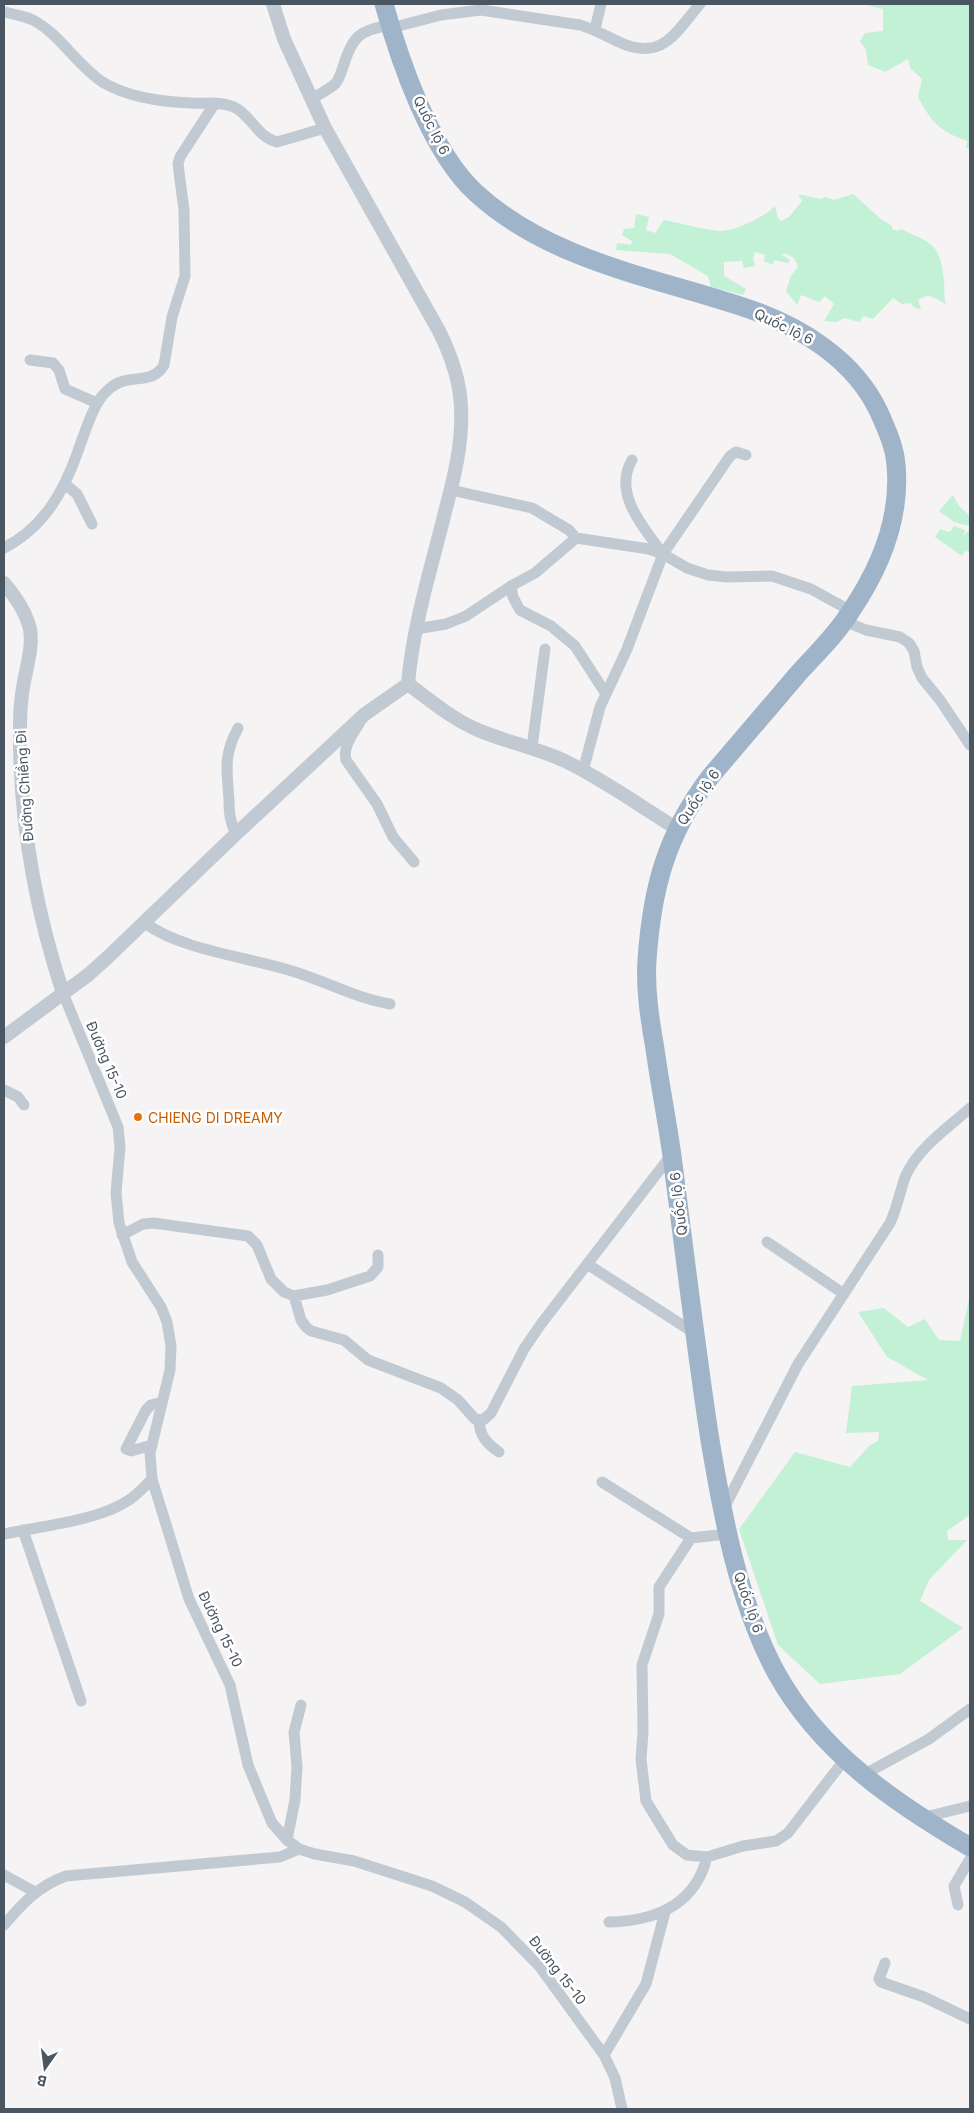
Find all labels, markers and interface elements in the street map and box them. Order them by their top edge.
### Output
street label: Quốc lộ 6 [410,93,454,157]
street label: Quốc lộ 6 [752,304,816,348]
street label: Đường Chiềng Đi [12,730,36,842]
street label: Quốc lộ 6 [673,766,723,828]
street label: Đường 15-10 [83,1019,131,1101]
place label: CHIENG DI DREAMY [148,1109,283,1126]
marker: CHIENG DI DREAMY [132,1111,144,1123]
street label: Quốc lộ 6 [666,1171,690,1237]
street label: Quốc lộ 6 [731,1569,767,1635]
street label: Đường 15-10 [195,1588,247,1670]
street label: Đường 15-10 [526,1932,590,2008]
north arrow [20,2043,70,2093]
text: B [35,2072,48,2090]

